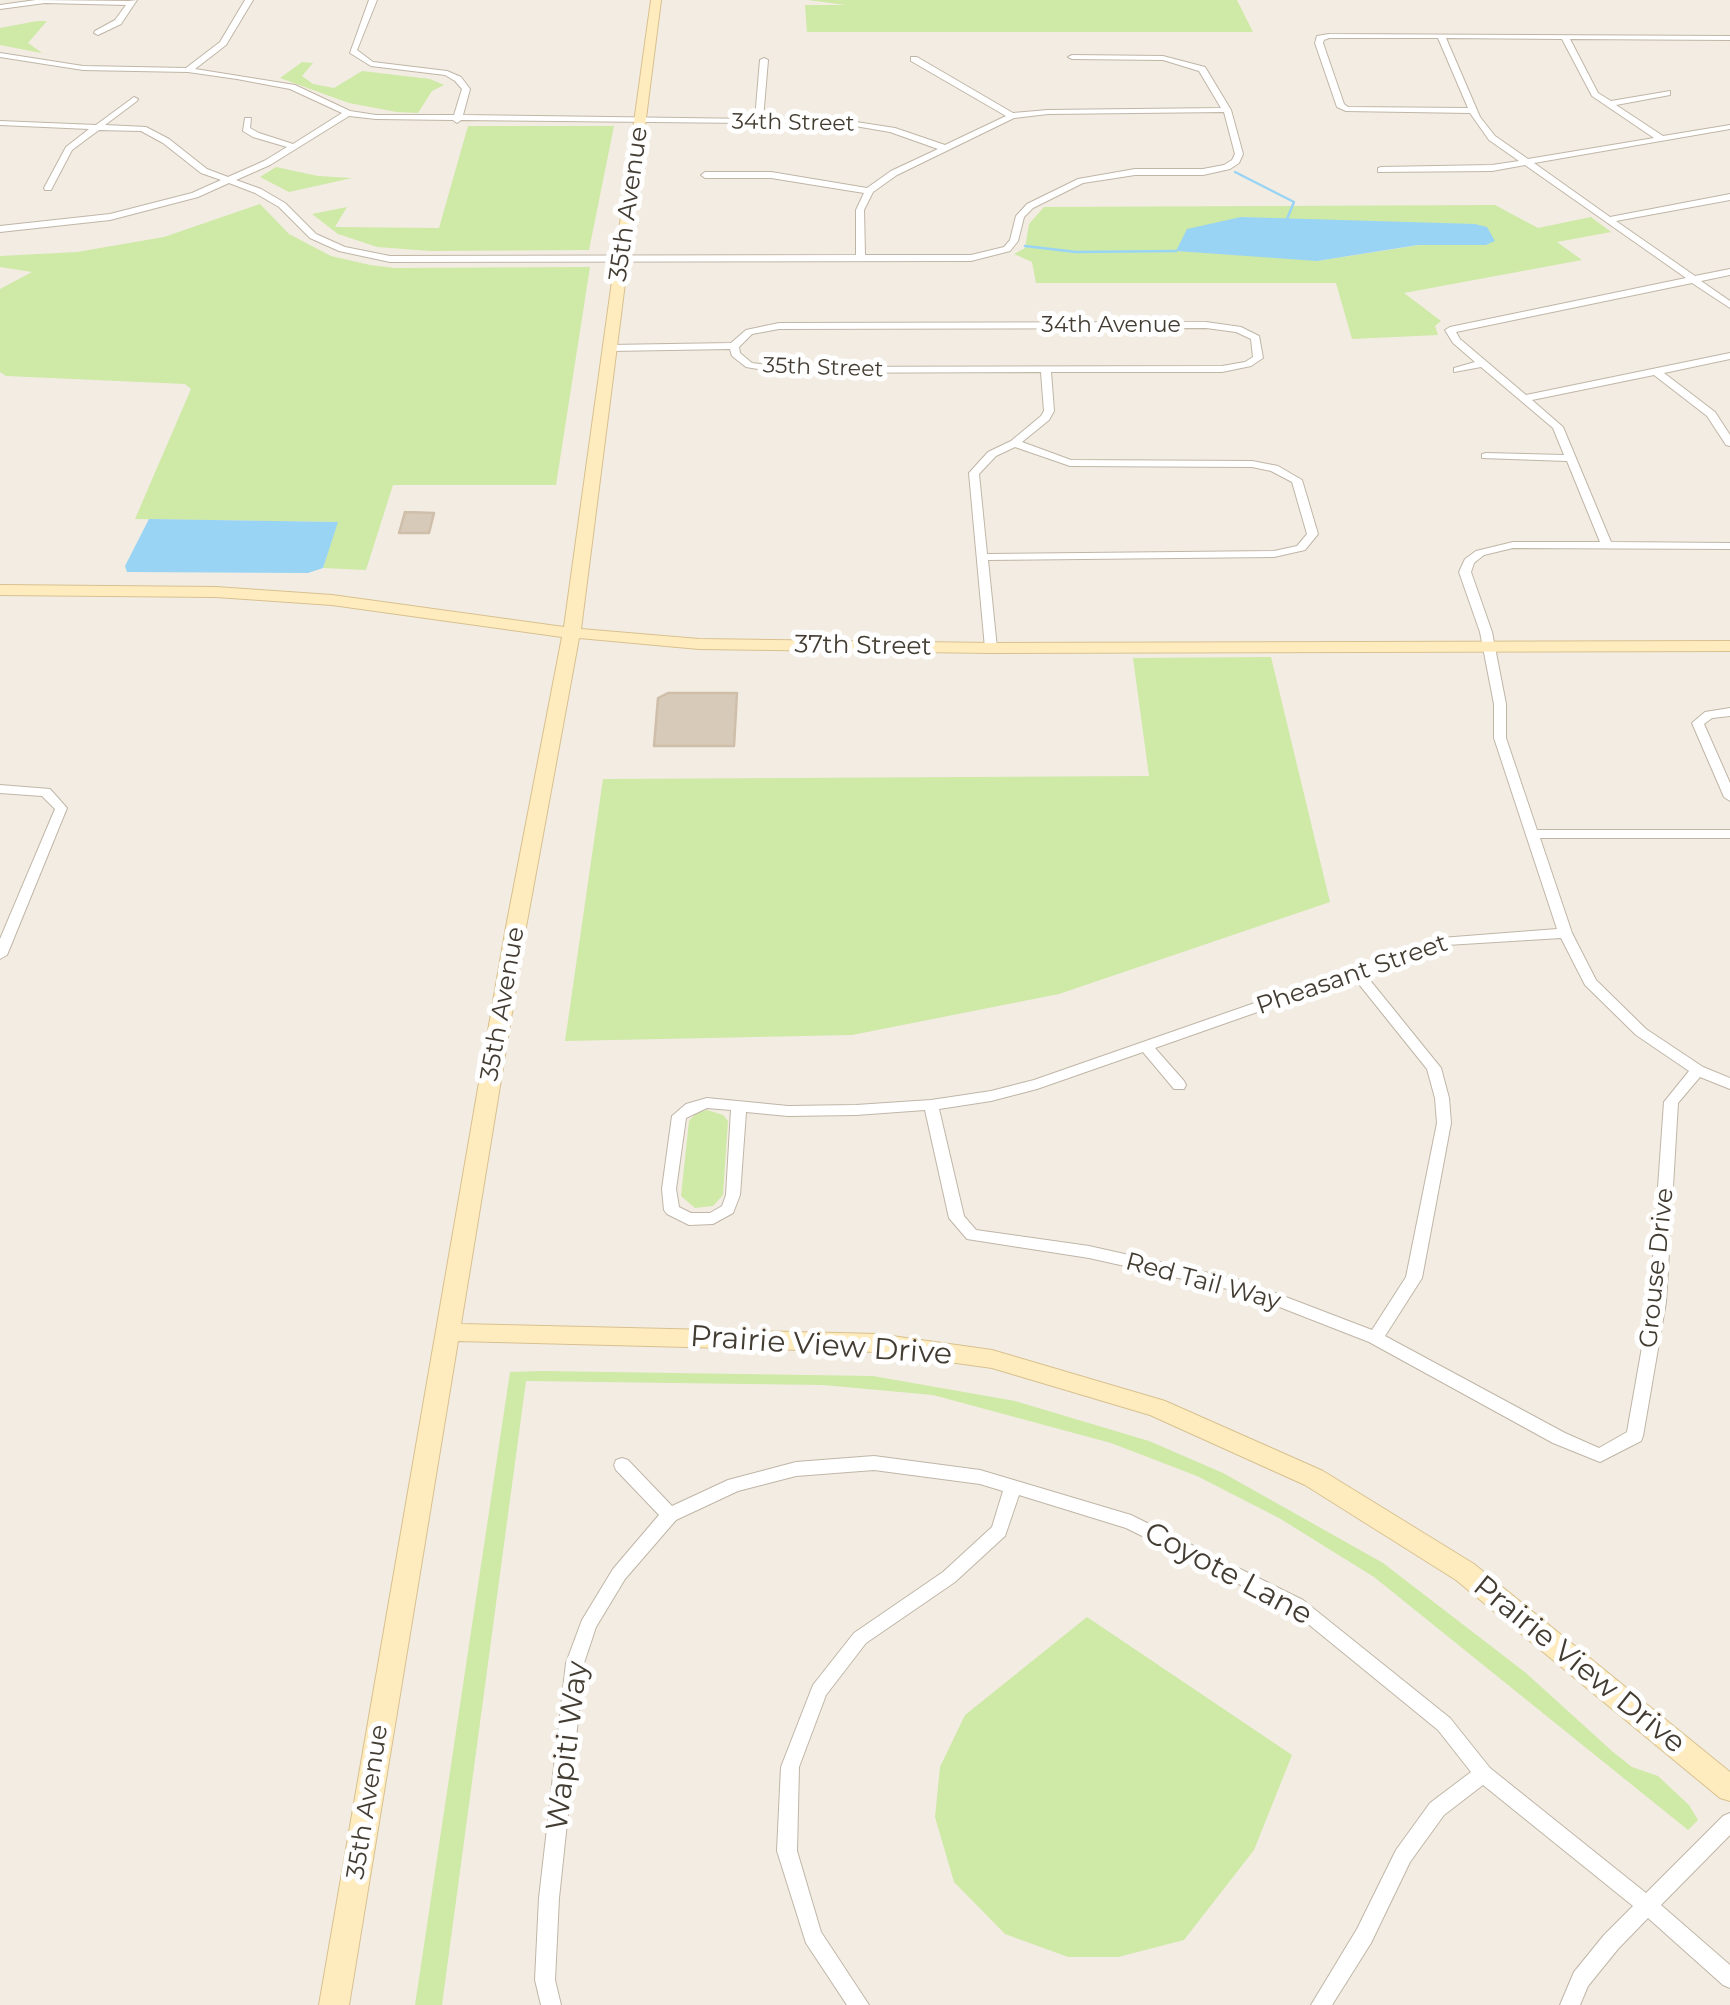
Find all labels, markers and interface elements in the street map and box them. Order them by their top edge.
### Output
street label: 34th Street [731,109,855,137]
street label: 35th Avenue [603,125,655,283]
street label: 34th Avenue [1041,313,1181,339]
street label: 35th Street [762,353,884,383]
street label: 37th Street [794,630,932,662]
street label: 35th Avenue [475,925,531,1083]
street label: Pheasant Street [1252,928,1452,1022]
street label: Grouse Drive [1634,1186,1680,1350]
street label: Red Tail Way [1122,1247,1284,1317]
street label: Prairie View Drive [689,1319,953,1373]
street label: Coyote Lane [1138,1515,1318,1633]
street label: Prairie View Drive [1466,1568,1692,1762]
street label: Wapiti Way [540,1659,596,1833]
street label: 35th Avenue [341,1723,395,1881]

